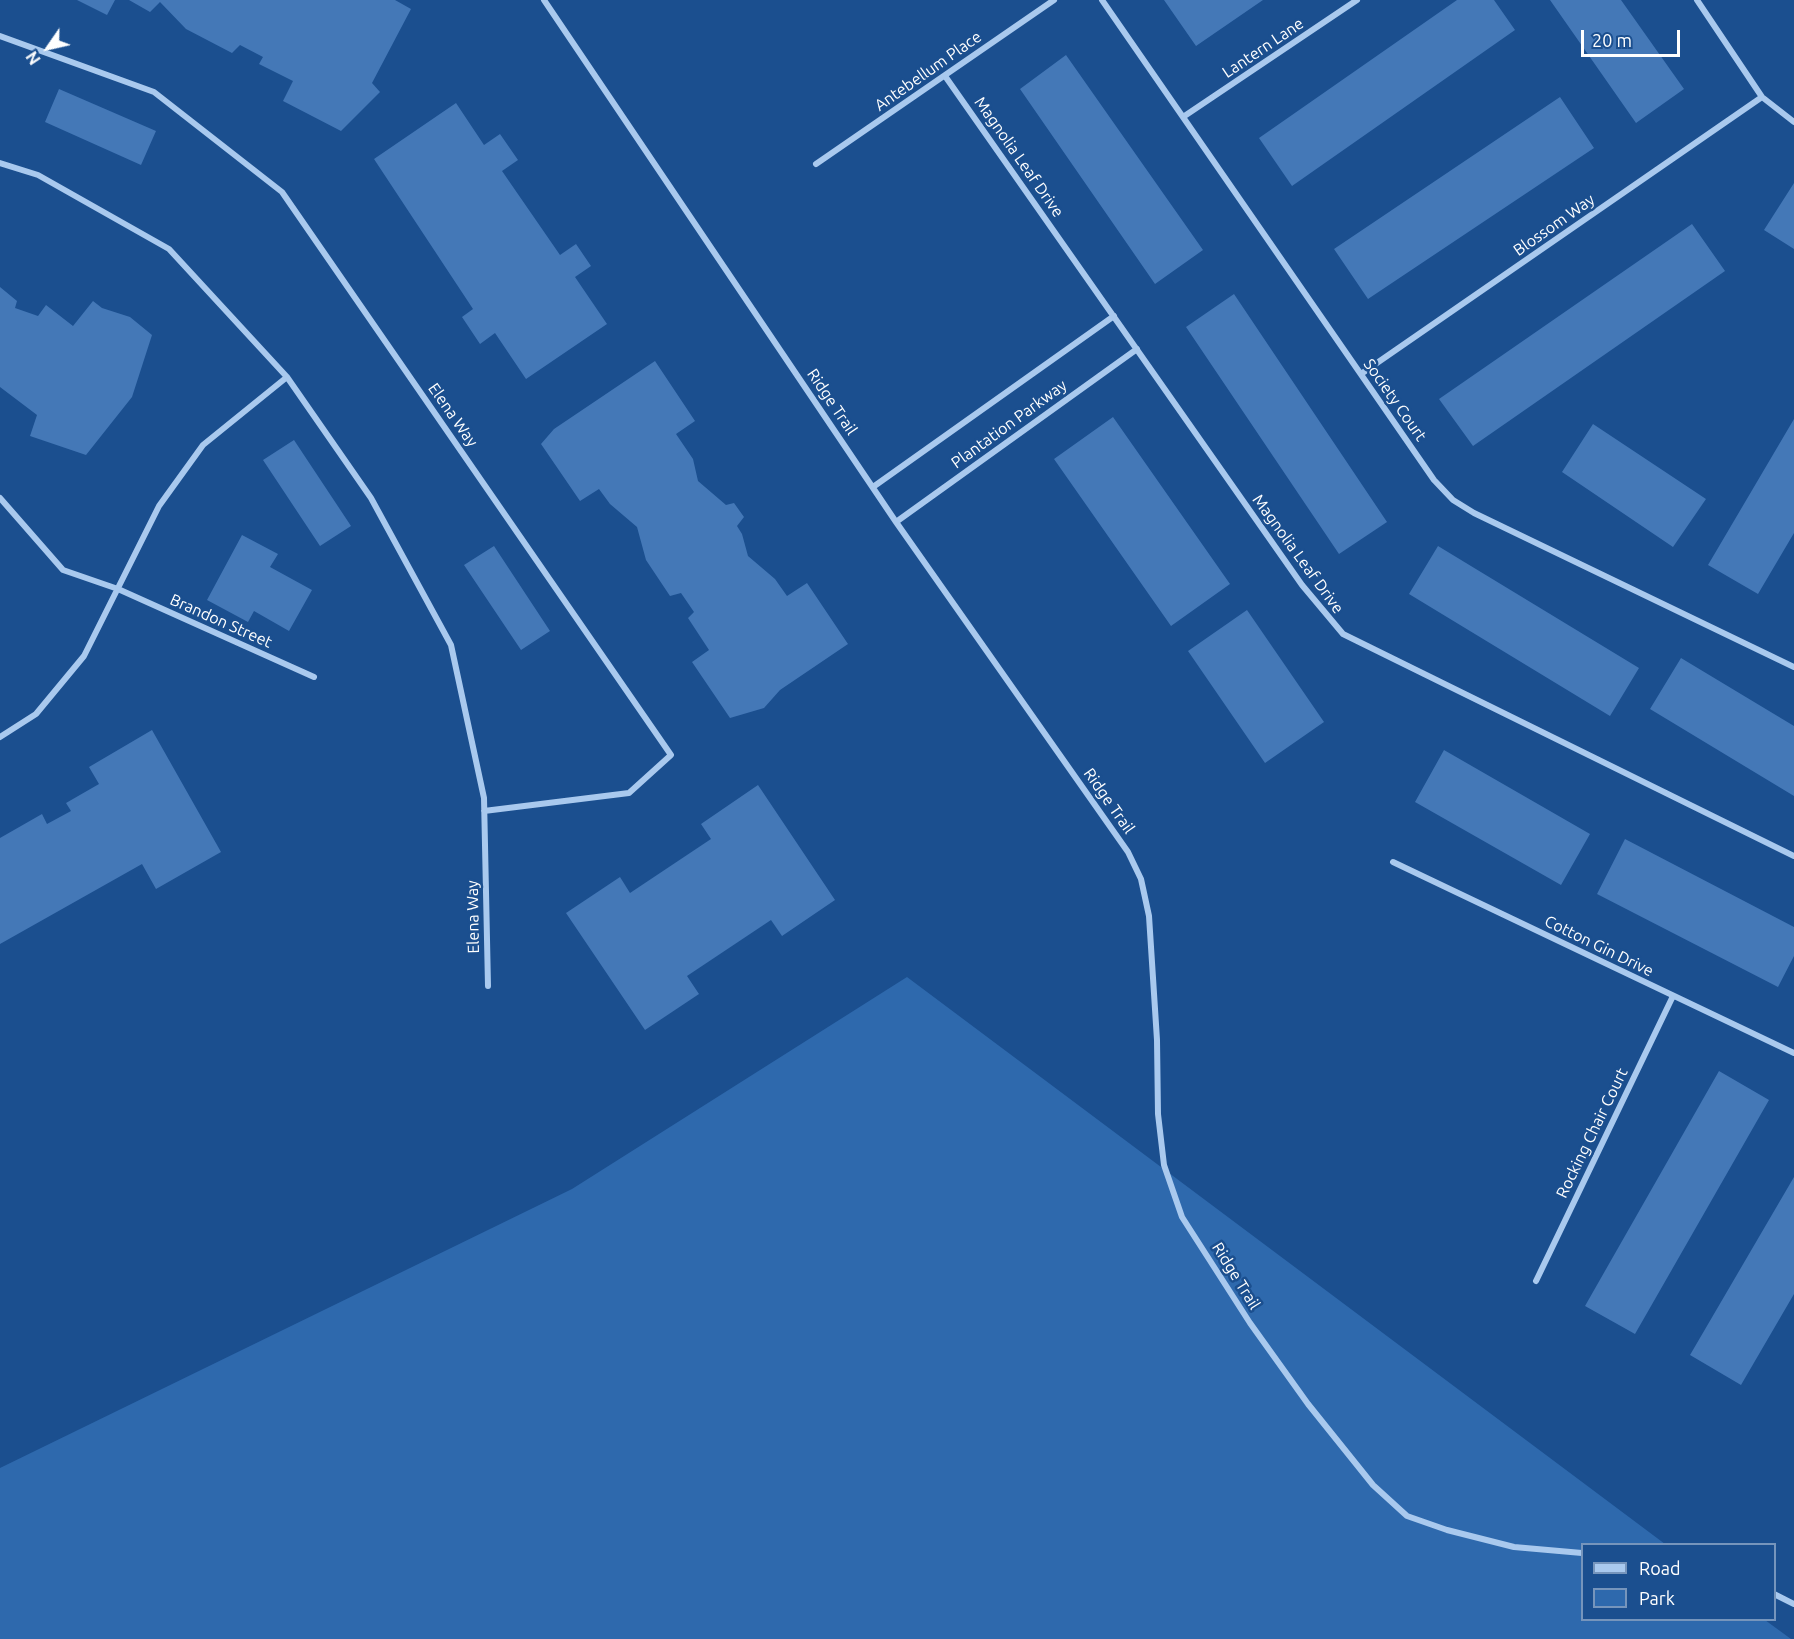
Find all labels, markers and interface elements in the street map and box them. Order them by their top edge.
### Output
street label: Lantern Lane [1219,14,1307,82]
north arrow [18,18,78,78]
scale bar [1584,18,1683,56]
street label: Antebellum Place [871,27,985,115]
text: 20 m [1592,30,1632,50]
text: N [22,48,44,68]
street label: Magnolia Leaf Drive [970,93,1068,221]
street label: Blossom Way [1510,190,1598,260]
street label: Society Court [1360,355,1430,445]
street label: Ridge Trail [803,365,861,439]
street label: Plantation Parkway [947,376,1071,472]
street label: Elena Way [424,379,482,451]
street label: Magnolia Leaf Drive [1248,491,1348,617]
street label: Brandon Street [167,590,275,652]
street label: Ridge Trail [1079,765,1139,837]
street label: Elena Way [463,880,483,954]
street label: Cotton Gin Drive [1541,911,1657,981]
street label: Rocking Chair Court [1552,1065,1632,1201]
street label: Ridge Trail [1208,1239,1264,1313]
legend [1581,1543,1776,1621]
text: Road [1639,1558,1681,1578]
text: Park [1639,1588,1675,1608]

